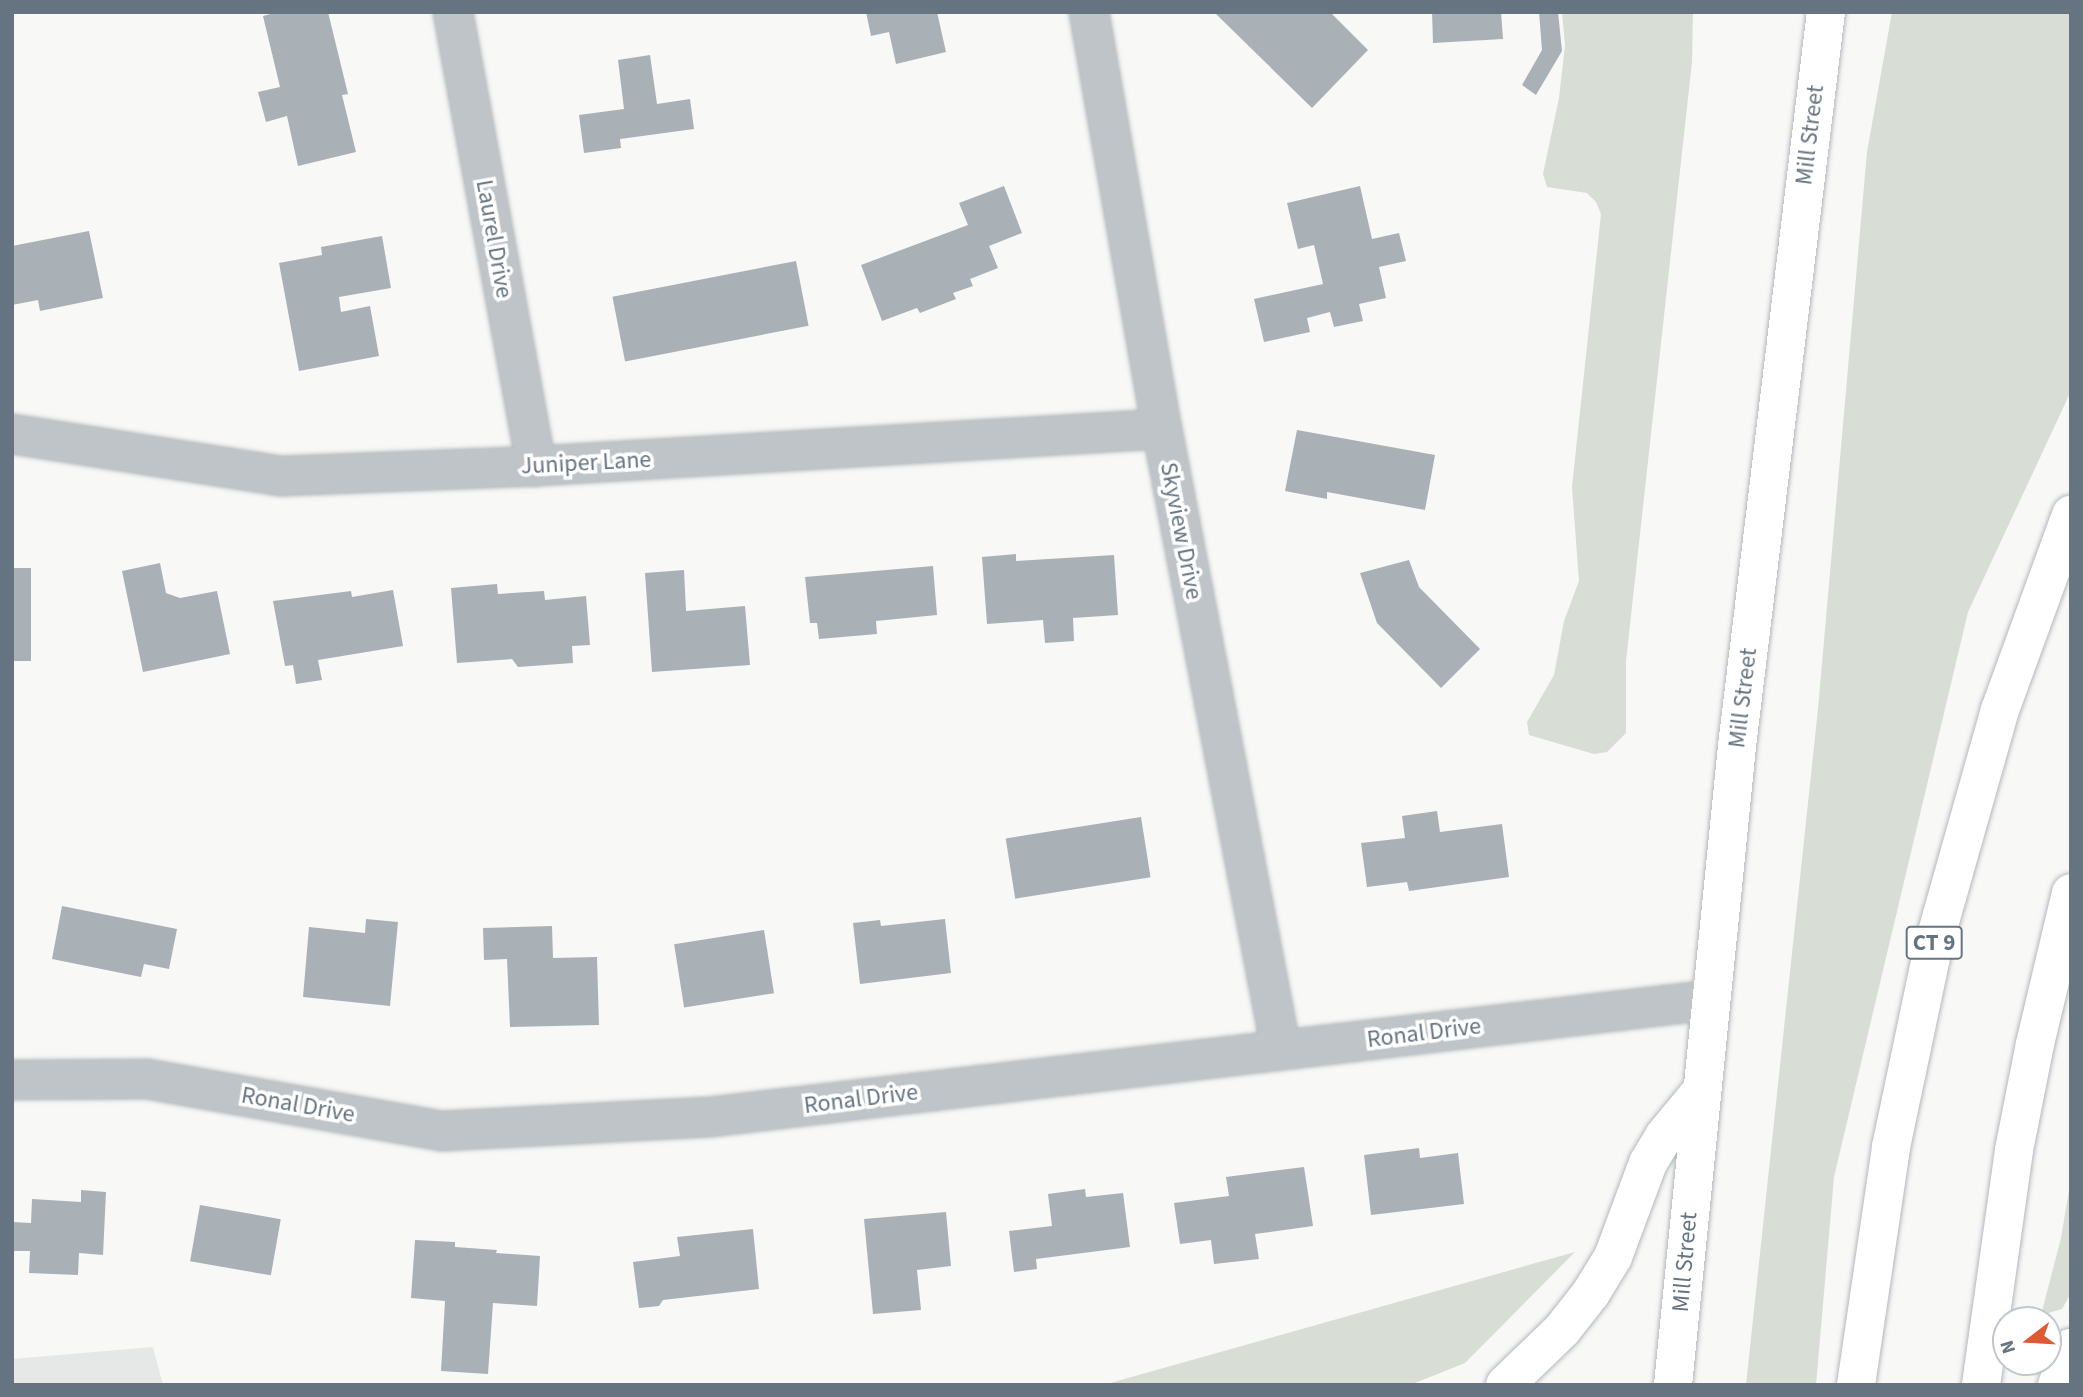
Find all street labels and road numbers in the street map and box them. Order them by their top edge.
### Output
street label: Mill Street [1790,83,1830,187]
street label: Laurel Drive [469,178,519,300]
street label: Juniper Lane [520,445,652,481]
street label: Skyview Drive [1154,460,1208,602]
street label: Mill Street [1723,646,1763,750]
road number: CT 9 [1904,924,1964,962]
street label: Ronal Drive [1365,1012,1483,1054]
street label: Ronal Drive [802,1078,920,1120]
street label: Ronal Drive [239,1081,357,1129]
street label: Mill Street [1666,1211,1704,1313]

